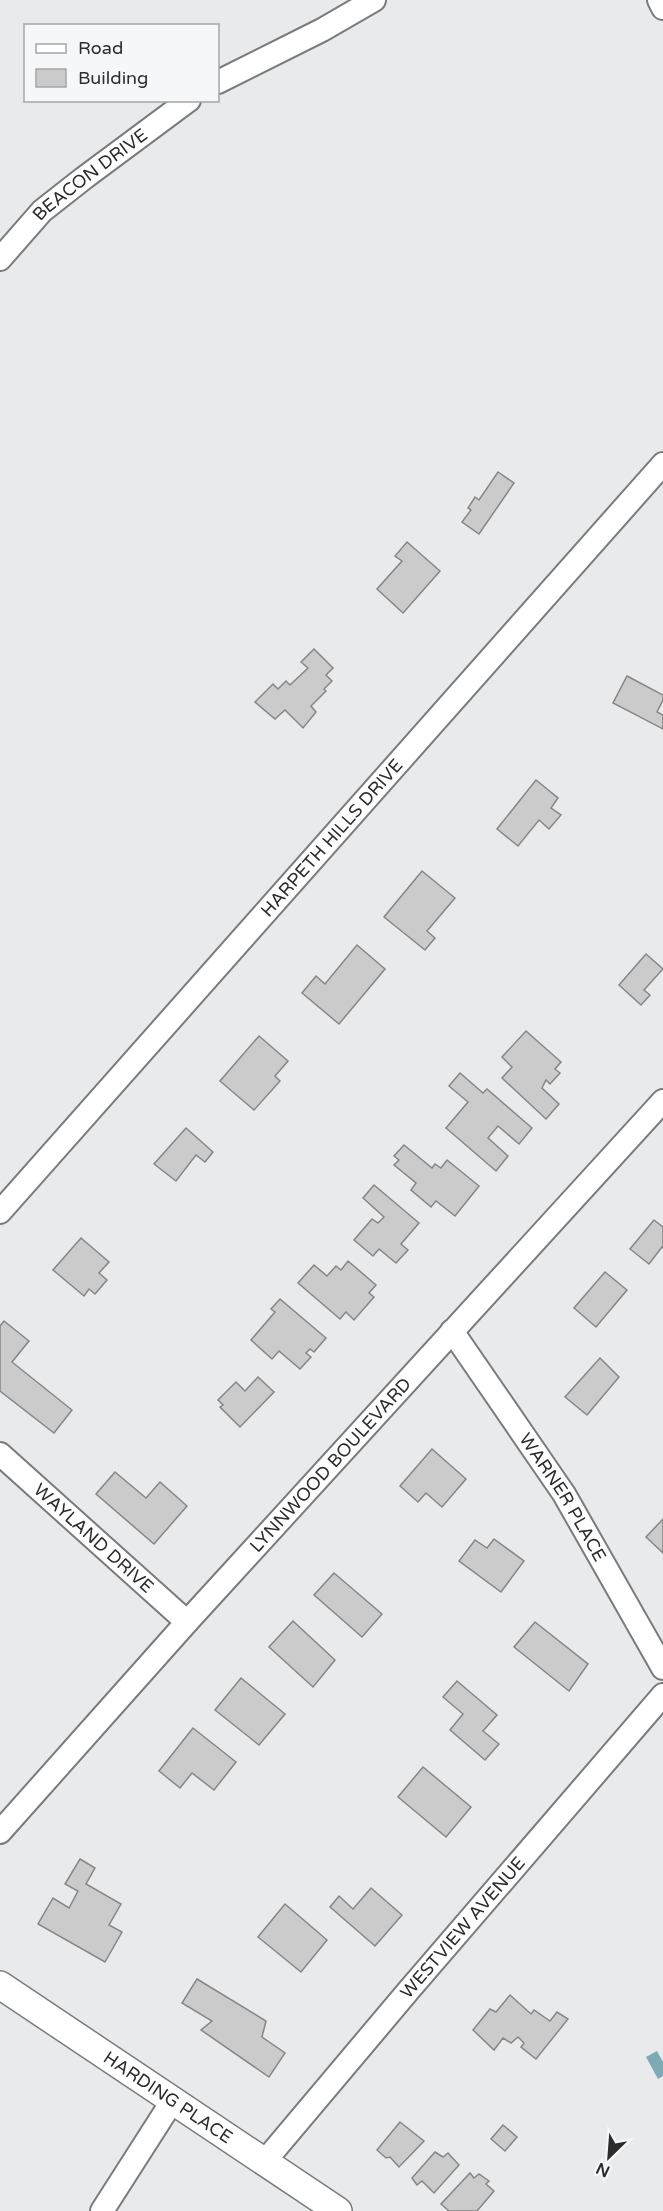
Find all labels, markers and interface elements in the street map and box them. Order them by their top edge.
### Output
legend [24,24,219,102]
text: Road [78,37,123,59]
text: Building [78,67,148,89]
street label: BEACON DRIVE [28,124,152,225]
street label: HARPETH HILLS DRIVE [256,754,407,921]
street label: LYNNWOOD BOULEVARD [245,1373,416,1557]
street label: WARNER PLACE [515,1429,611,1565]
street label: WAYLAND DRIVE [29,1479,158,1598]
street label: WESTVIEW AVENUE [396,1852,530,2003]
street label: HARDING PLACE [99,2046,237,2148]
north arrow [579,2127,639,2187]
text: N [593,2158,613,2181]

